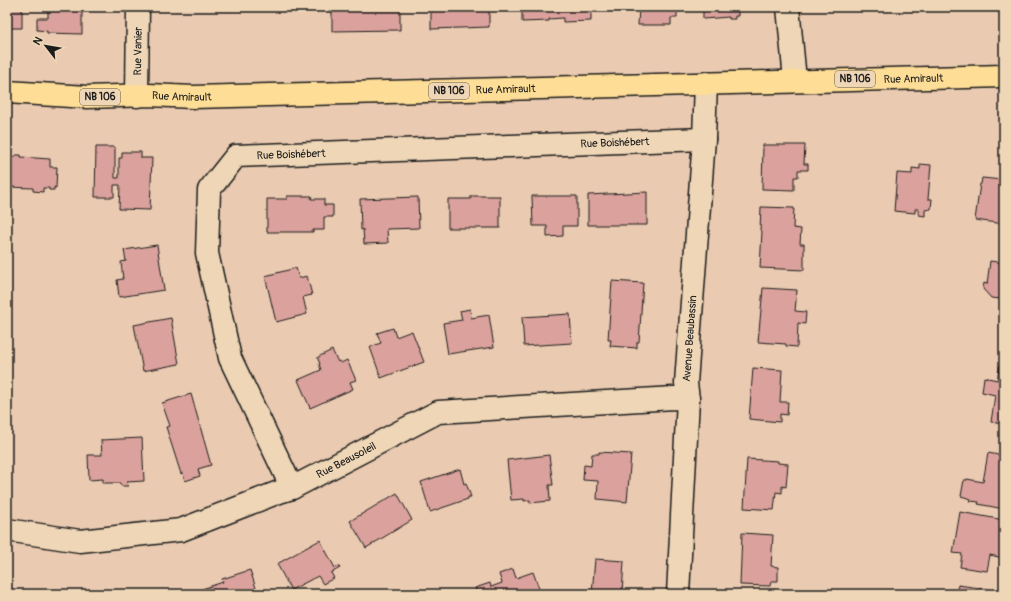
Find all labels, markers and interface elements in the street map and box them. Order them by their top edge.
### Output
north arrow [26,26,66,66]
street label: Rue Vanier [131,27,144,75]
text: N [30,34,46,48]
road number: NB 106 [835,71,875,87]
street label: Rue Amirault [883,71,944,86]
street label: Rue Amirault [476,82,536,96]
road number: NB 106 [429,83,469,99]
road number: NB 106 [80,89,120,105]
street label: Rue Amirault [152,89,212,104]
street label: Rue Boishébert [580,134,650,150]
street label: Rue Boishébert [256,146,326,162]
street label: Avenue Beaubassin [680,295,699,382]
street label: Rue Beausoleil [314,439,378,481]

